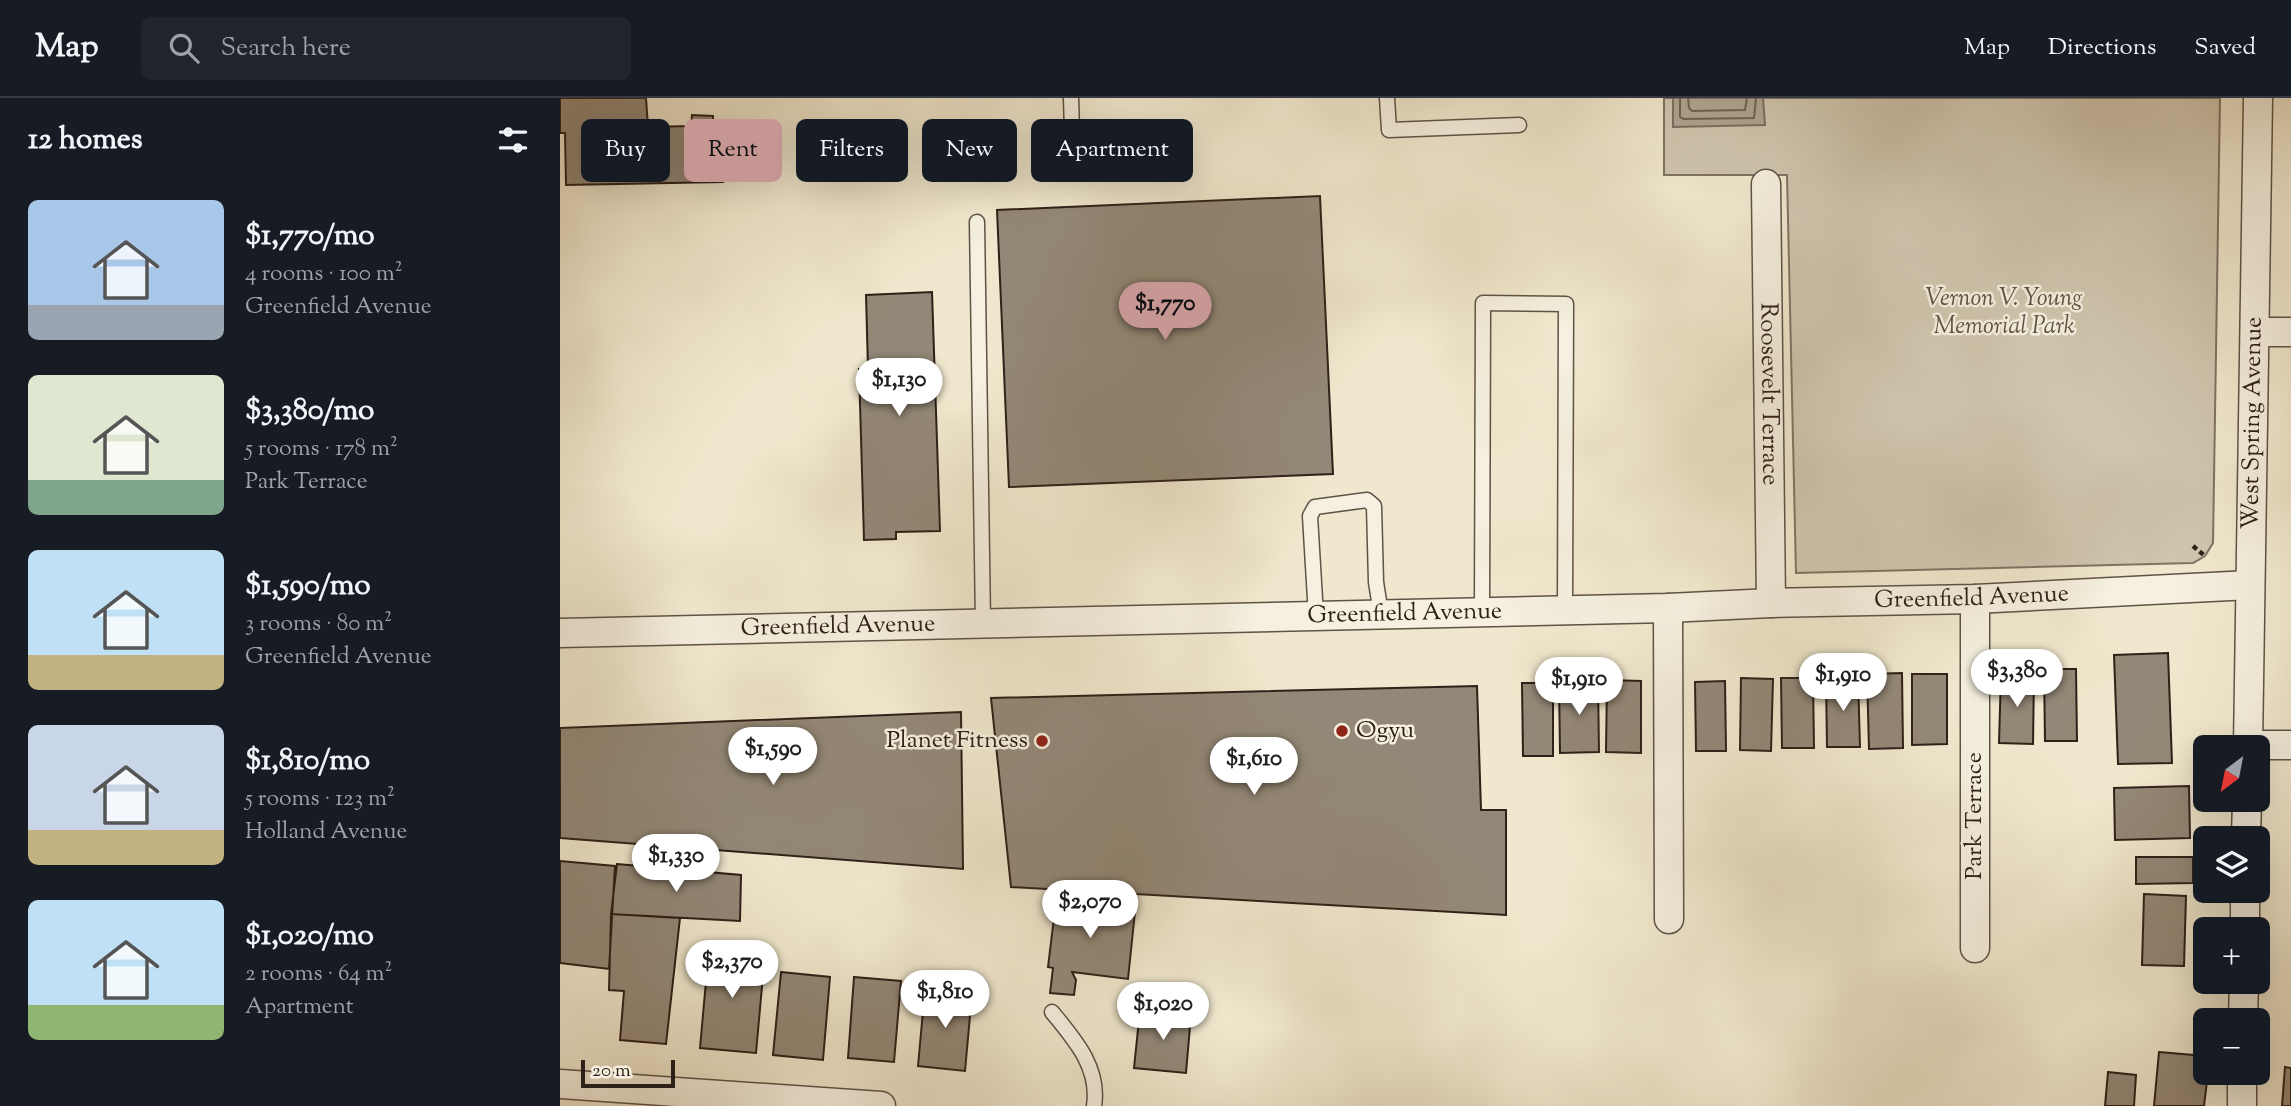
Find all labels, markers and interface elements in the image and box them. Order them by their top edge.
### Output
search box [141,17,631,80]
text: Map [35,24,99,72]
icon: search [165,29,203,67]
text: Search here [221,30,351,67]
text: Map [1964,31,2010,65]
text: Directions [2048,31,2156,65]
text: Saved [2194,31,2256,65]
text: 12 homes [28,119,143,162]
chip: Buy [581,119,670,182]
chip: Rent [684,119,782,182]
chip: Filters [796,119,908,182]
chip: New [922,119,1017,182]
chip: Apartment [1031,119,1193,182]
icon: filters [494,121,532,159]
text: $1,770/mo [245,215,375,258]
icon: home [84,228,168,312]
text: 4 rooms · 100 m² [245,258,403,291]
pin: $1,770 [1108,282,1222,342]
park label: Vernon V. Young Memorial Park [1925,282,2083,344]
text: $1,770 [1135,288,1195,321]
text: Greenfield Avenue [245,291,431,324]
street label: Roosevelt Terrace [1750,302,1787,485]
street label: West Spring Avenue [2234,316,2272,530]
pin: $1,130 [842,358,956,418]
text: $1,130 [872,364,926,397]
text: $3,380/mo [245,390,374,433]
icon: home [84,403,168,487]
text: 5 rooms · 178 m² [245,433,398,466]
text: Park Terrace [245,466,367,499]
text: $1,590/mo [245,565,371,608]
street label: Greenfield Avenue [1874,577,2070,618]
icon: home [84,578,168,662]
street label: Greenfield Avenue [1307,595,1502,633]
text: 3 rooms · 80 m² [245,608,392,641]
street label: Greenfield Avenue [740,608,936,646]
text: Greenfield Avenue [245,641,431,674]
pin: $3,380 [1960,650,2074,709]
pin: $1,910 [1786,654,1900,713]
text: $3,380 [1987,655,2047,688]
pin: $1,910 [1522,658,1636,717]
text: $1,910 [1815,659,1871,692]
text: $1,910 [1551,663,1607,696]
place label: Ogyu [1356,714,1414,748]
marker: Ogyu [1334,723,1350,739]
place label: Planet Fitness [887,724,1028,758]
pin: $1,590 [716,728,830,787]
text: $1,590 [744,733,802,766]
marker: Planet Fitness [1034,733,1050,749]
north arrow [2193,735,2270,812]
map controls [2193,735,2270,1085]
pin: $1,610 [1197,738,1311,797]
text: $1,810/mo [245,740,370,783]
text: $1,610 [1226,743,1282,776]
street label: Park Terrace [1958,752,1992,880]
icon: home [84,753,168,837]
text: 5 rooms · 123 m² [245,783,395,816]
text: Holland Avenue [245,816,407,849]
button: layers [2193,826,2270,903]
pin: $1,330 [619,834,733,894]
text: $1,330 [648,840,704,873]
pin: $2,070 [1033,880,1147,940]
text: $2,070 [1058,886,1122,919]
text: $1,020/mo [245,915,374,958]
button: + [2193,917,2270,994]
icon: home [84,928,168,1012]
pin: $2,370 [675,940,789,1000]
text: $2,370 [701,946,763,979]
text: 2 rooms · 64 m² [245,958,392,991]
pin: $1,810 [888,970,1002,1030]
text: $1,810 [916,976,974,1009]
pin: $1,020 [1106,982,1220,1042]
text: $1,020 [1133,988,1193,1021]
text: Apartment [245,991,354,1024]
button: − [2193,1008,2270,1085]
scale bar [581,1057,676,1089]
text: 20 m [592,1058,631,1085]

